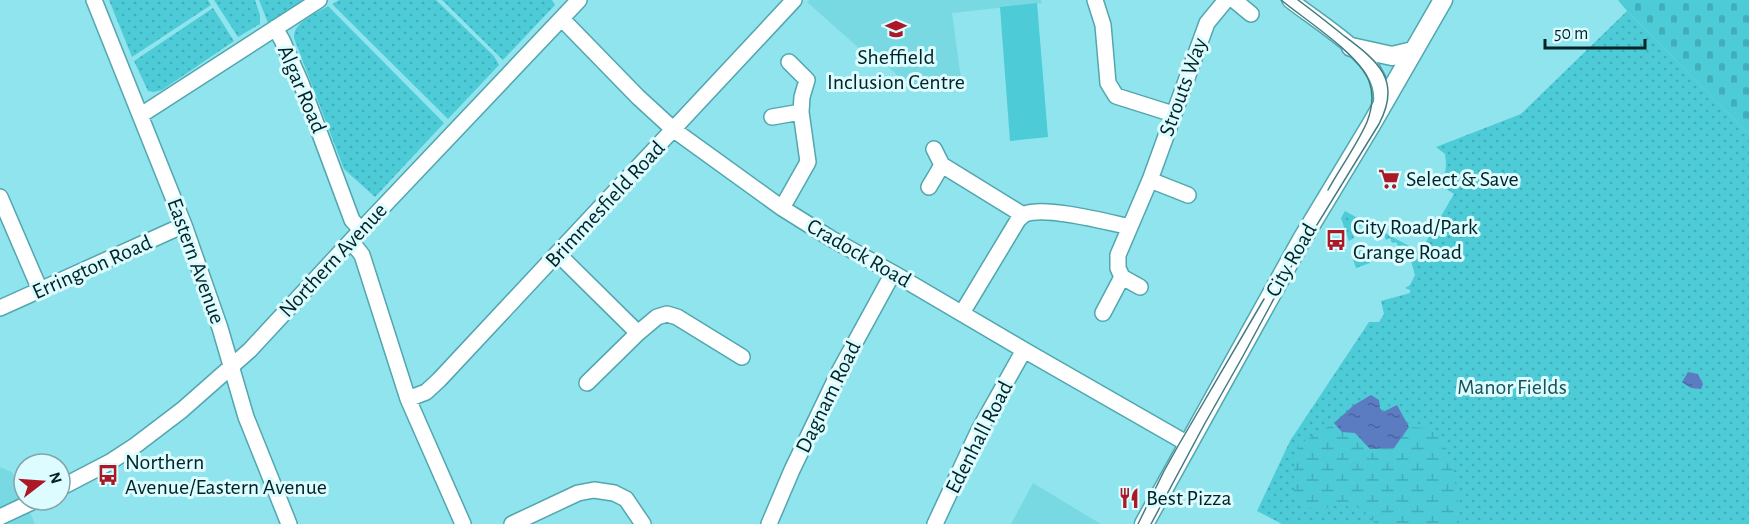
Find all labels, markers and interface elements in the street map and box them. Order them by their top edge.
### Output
scale bar [1545,12,1646,50]
school or university icon: Sheffield Inclusion Centre [884,17,908,41]
text: 50 m [1554,25,1588,43]
street label: Strouts Way [1155,34,1211,139]
street label: Algar Road [274,42,330,136]
place label: Sheffield Inclusion Centre [827,46,965,93]
street label: Brimmesfield Road [541,137,669,271]
supermarket icon: Select & Save [1377,167,1401,191]
place label: Select & Save [1406,168,1519,190]
street label: Eastern Avenue [163,195,229,327]
street label: Northern Avenue [275,199,391,321]
street label: Cradock Road [803,214,915,292]
place label: City Road/Park Grange Road [1353,216,1478,263]
street label: City Road [1261,220,1321,300]
bus stop icon: City Road/Park Grange Road [1324,228,1348,252]
street label: Errington Road [29,231,155,303]
street label: Dagnam Road [792,338,864,456]
park label: Manor Fields [1457,376,1567,398]
street label: Edenhall Road [941,377,1017,497]
place label: Northern Avenue/Eastern Avenue [125,451,327,498]
north arrow [12,452,72,512]
bus stop icon: Northern Avenue/Eastern Avenue [96,463,120,487]
text: N [46,470,65,486]
restaurant icon: Best Pizza [1117,486,1141,510]
place label: Best Pizza [1146,487,1232,509]

